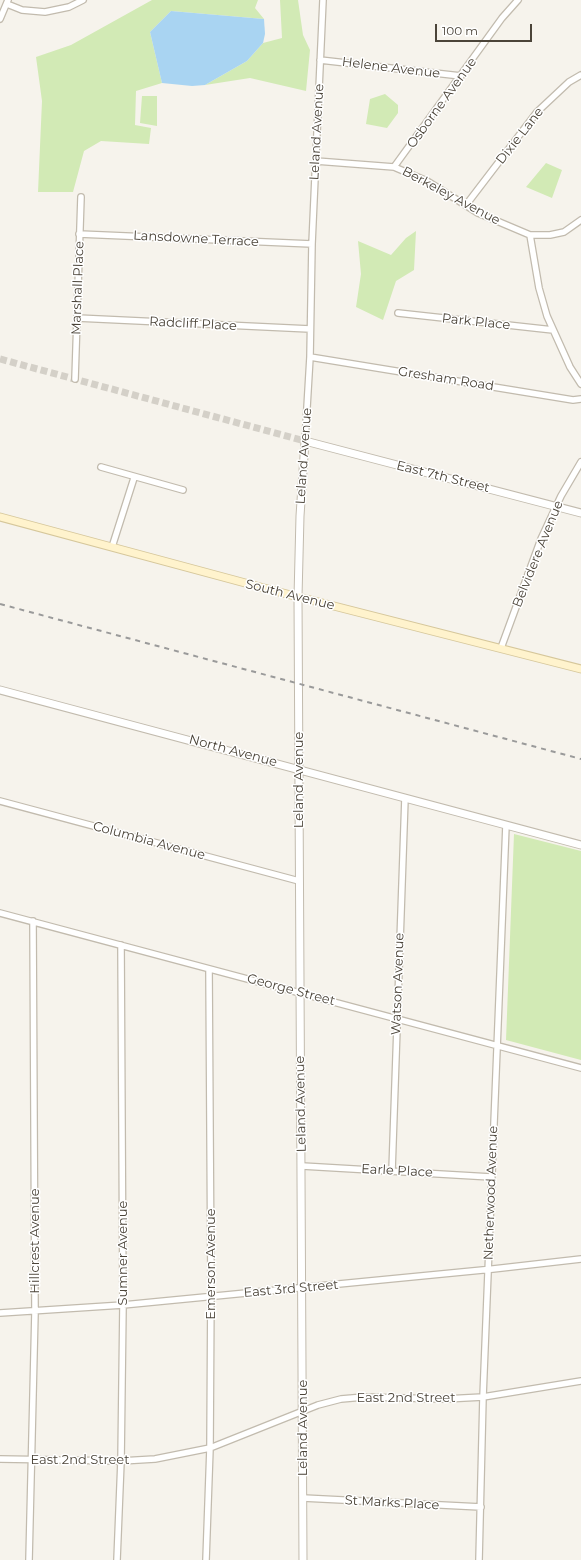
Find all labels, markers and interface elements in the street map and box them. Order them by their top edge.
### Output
scale bar [437,16,534,42]
text: 100 m [442,23,478,38]
street label: Helene Avenue [341,54,441,82]
street label: Osborne Avenue [404,55,480,151]
street label: Leland Avenue [307,83,327,181]
street label: Dixie Lane [493,104,547,168]
street label: Berkeley Avenue [399,164,503,228]
street label: Lansdowne Terrace [133,228,259,250]
street label: Marshall Place [69,241,87,335]
street label: Park Place [441,311,511,333]
street label: Radcliff Place [149,314,237,334]
street label: Gresham Road [397,364,495,394]
street label: Leland Avenue [293,407,315,505]
street label: East 7th Street [395,458,491,496]
street label: Belvidere Avenue [509,498,567,610]
street label: South Avenue [244,576,336,614]
street label: North Avenue [187,732,279,770]
street label: Leland Avenue [291,732,307,828]
street label: Columbia Avenue [91,819,207,863]
street label: Watson Avenue [388,933,408,1035]
street label: George Street [245,971,337,1009]
street label: Leland Avenue [292,1056,310,1152]
street label: Netherwood Avenue [481,1125,501,1261]
street label: Earle Place [361,1161,433,1181]
street label: Hillcrest Avenue [27,1188,43,1294]
street label: Sumner Avenue [115,1201,131,1305]
street label: Emerson Avenue [203,1208,219,1320]
street label: East 3rd Street [243,1277,339,1301]
street label: Leland Avenue [295,1380,311,1476]
street label: East 2nd Street [357,1390,455,1406]
street label: East 2nd Street [31,1452,129,1468]
street label: St Marks Place [344,1493,440,1513]

